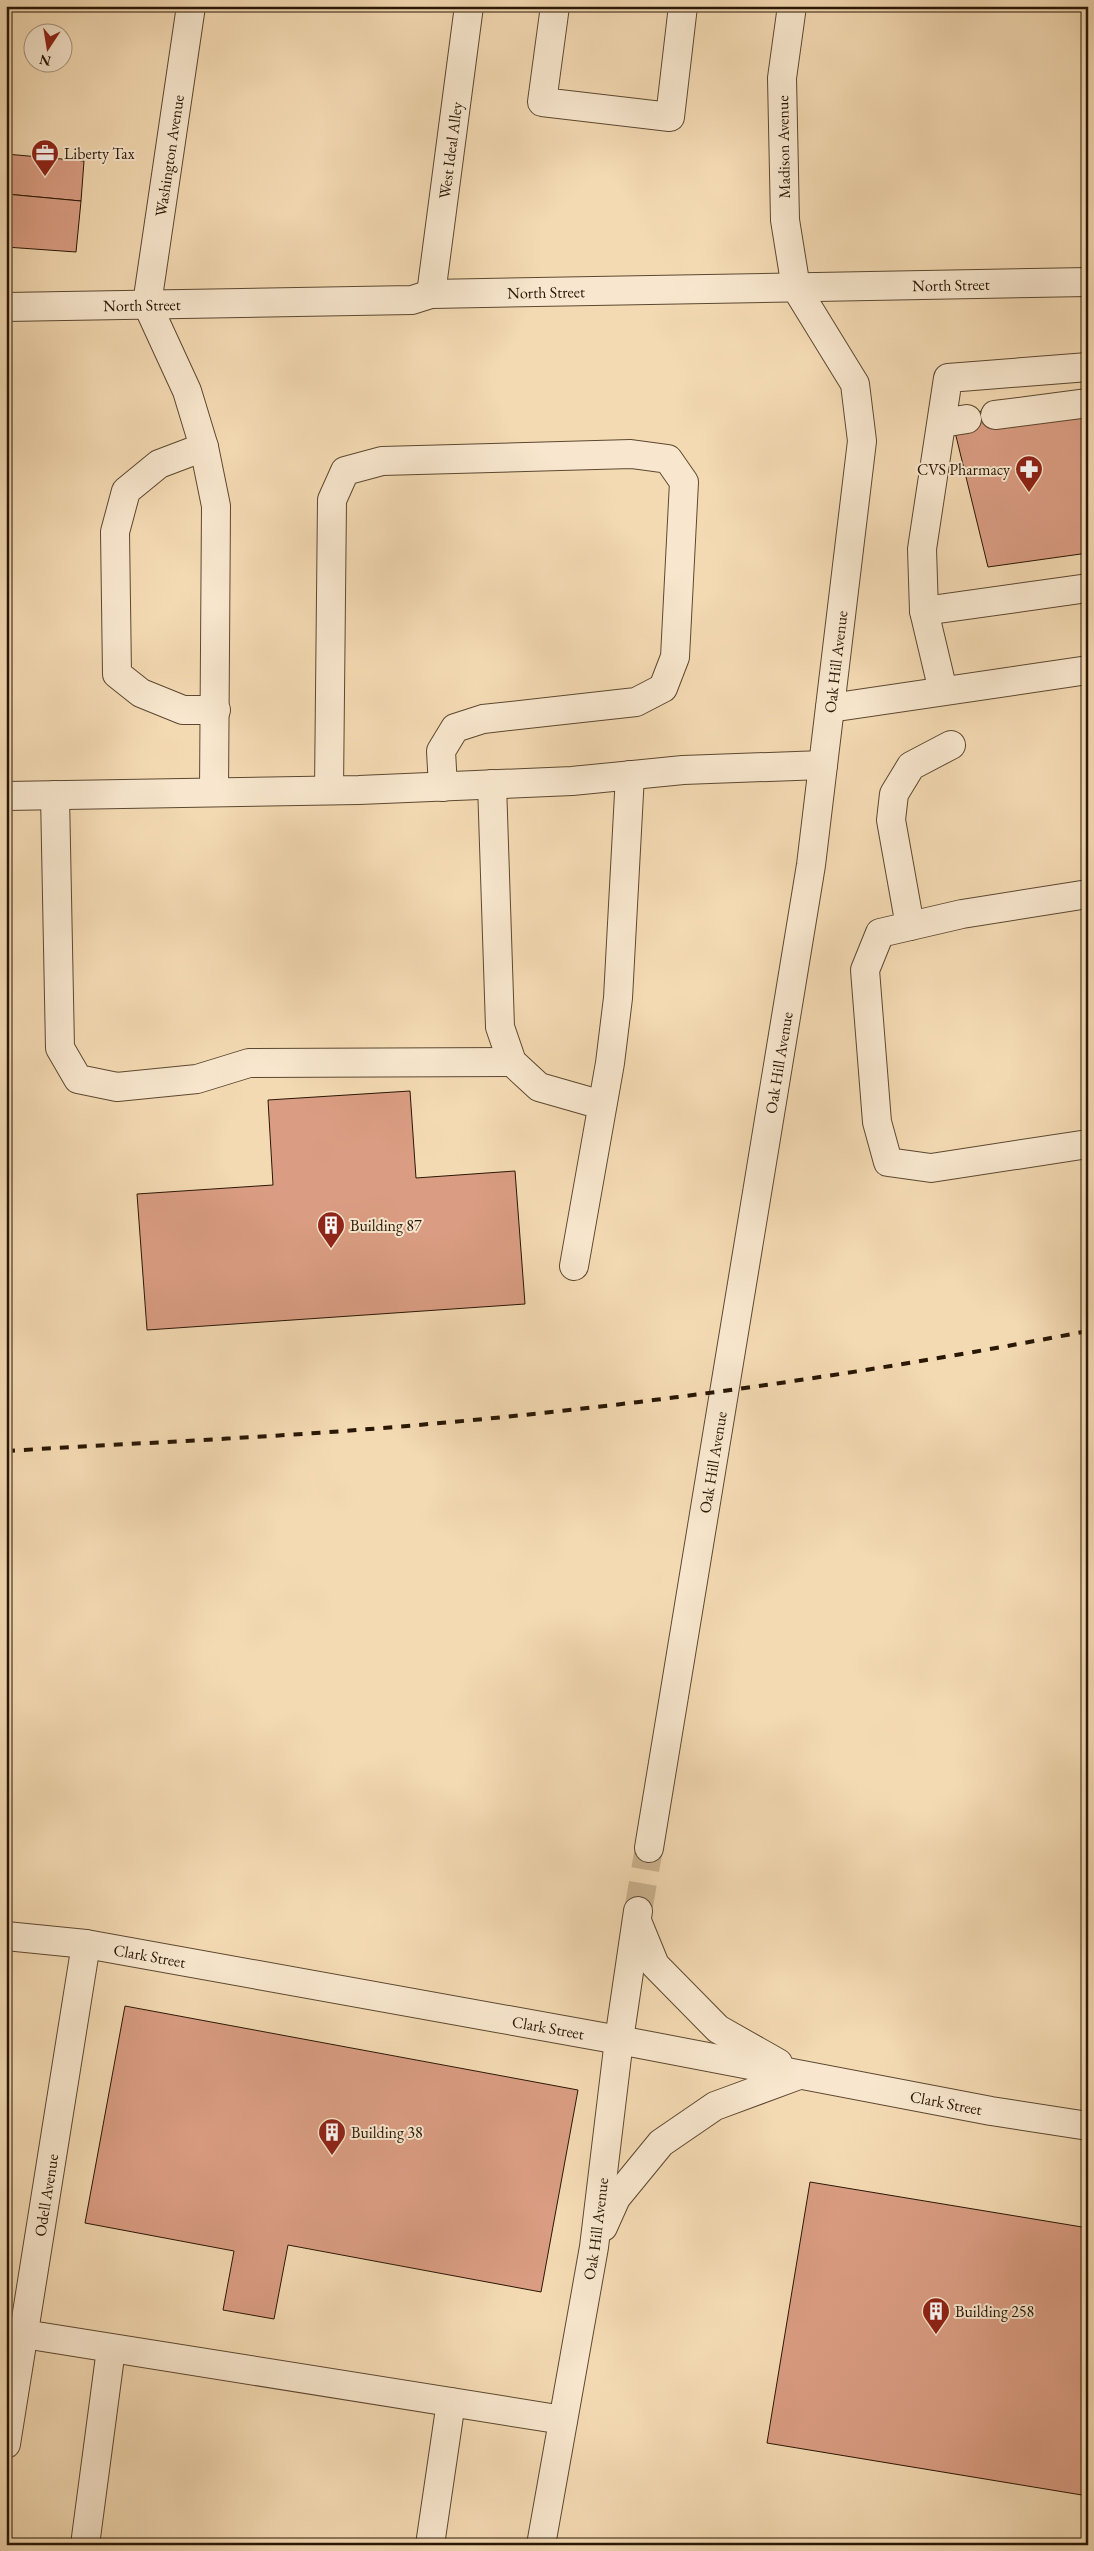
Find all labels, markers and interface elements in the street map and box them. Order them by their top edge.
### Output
north arrow [22,22,72,72]
text: N [37,51,53,71]
street label: Washington Avenue [150,93,189,218]
street label: Madison Avenue [772,95,795,199]
street label: West Ideal Alley [434,99,467,200]
office icon: Liberty Tax [30,138,60,177]
place label: Liberty Tax [64,143,135,164]
street label: North Street [912,274,990,296]
street label: North Street [507,281,585,304]
street label: North Street [103,294,181,316]
pharmacy icon: CVS Pharmacy [1014,454,1044,493]
place label: CVS Pharmacy [917,459,1011,480]
street label: Oak Hill Avenue [819,609,853,714]
street label: Oak Hill Avenue [760,1010,798,1115]
building icon: Building 87 [316,1210,346,1249]
place label: Building 87 [350,1215,422,1236]
street label: Oak Hill Avenue [694,1410,732,1515]
street label: Clark Street [112,1939,187,1973]
street label: Clark Street [510,2011,586,2045]
street label: Clark Street [908,2086,984,2120]
building icon: Building 38 [317,2117,347,2156]
place label: Building 38 [351,2122,423,2143]
street label: Odell Avenue [29,2152,63,2238]
street label: Oak Hill Avenue [578,2176,613,2282]
building icon: Building 258 [921,2296,951,2335]
place label: Building 258 [955,2301,1035,2322]

